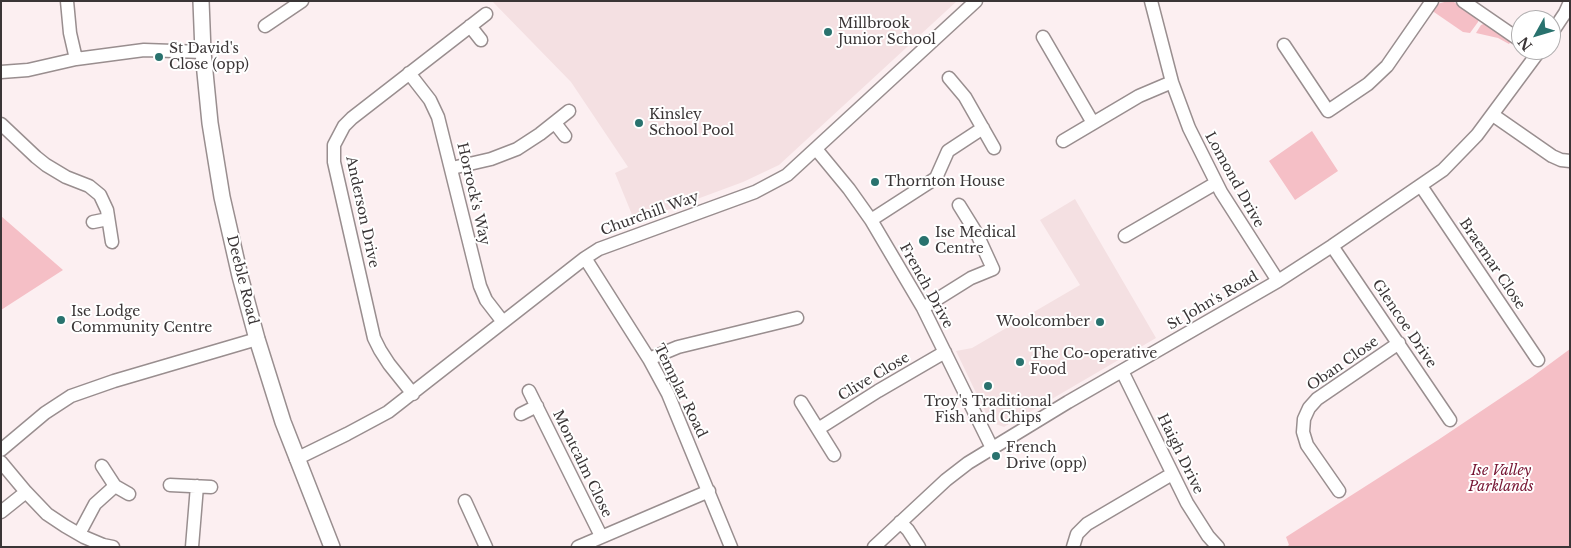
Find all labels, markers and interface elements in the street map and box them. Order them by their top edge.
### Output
north arrow [1511,10,1561,60]
place label: Millbrook Junior School [838,16,936,48]
marker: Millbrook Junior School [822,26,834,38]
text: N [1514,33,1536,55]
place label: St David's Close (opp) [169,41,249,74]
marker: St David's Close (opp) [153,51,165,63]
place label: Kinsley School Pool [649,107,734,140]
marker: Kinsley School Pool [633,117,645,129]
street label: Lomond Drive [1201,129,1267,231]
street label: Horrock's Way [453,141,493,247]
street label: Anderson Drive [342,155,382,269]
place label: Thornton House [885,174,1005,190]
marker: Thornton House [869,176,881,188]
street label: Churchill Way [599,188,701,240]
street label: Braemar Close [1455,215,1529,313]
place label: Ise Medical Centre [935,225,1016,258]
street label: Deeble Road [223,234,261,326]
marker: Ise Medical Centre [917,234,931,248]
street label: French Drive [896,241,956,331]
street label: St John's Road [1165,268,1261,334]
street label: Glencoe Drive [1368,277,1440,371]
place label: Ise Lodge Community Centre [71,304,212,336]
marker: Ise Lodge Community Centre [55,314,67,326]
place label: Woolcomber [996,314,1090,330]
marker: Woolcomber [1094,316,1106,328]
street label: Oban Close [1304,333,1382,395]
street label: Templar Road [650,341,710,441]
place label: The Co-operative Food [1030,346,1157,378]
street label: Clive Close [835,349,913,405]
marker: The Co-operative Food [1014,356,1026,368]
marker: Troy's Traditional Fish and Chips [982,380,994,392]
place label: Troy's Traditional Fish and Chips [924,394,1052,427]
street label: Montcalm Close [549,408,615,520]
street label: Haigh Drive [1153,411,1207,497]
place label: French Drive (opp) [1006,440,1087,472]
marker: French Drive (opp) [990,450,1002,462]
park label: Ise Valley Parklands [1468,463,1534,496]

